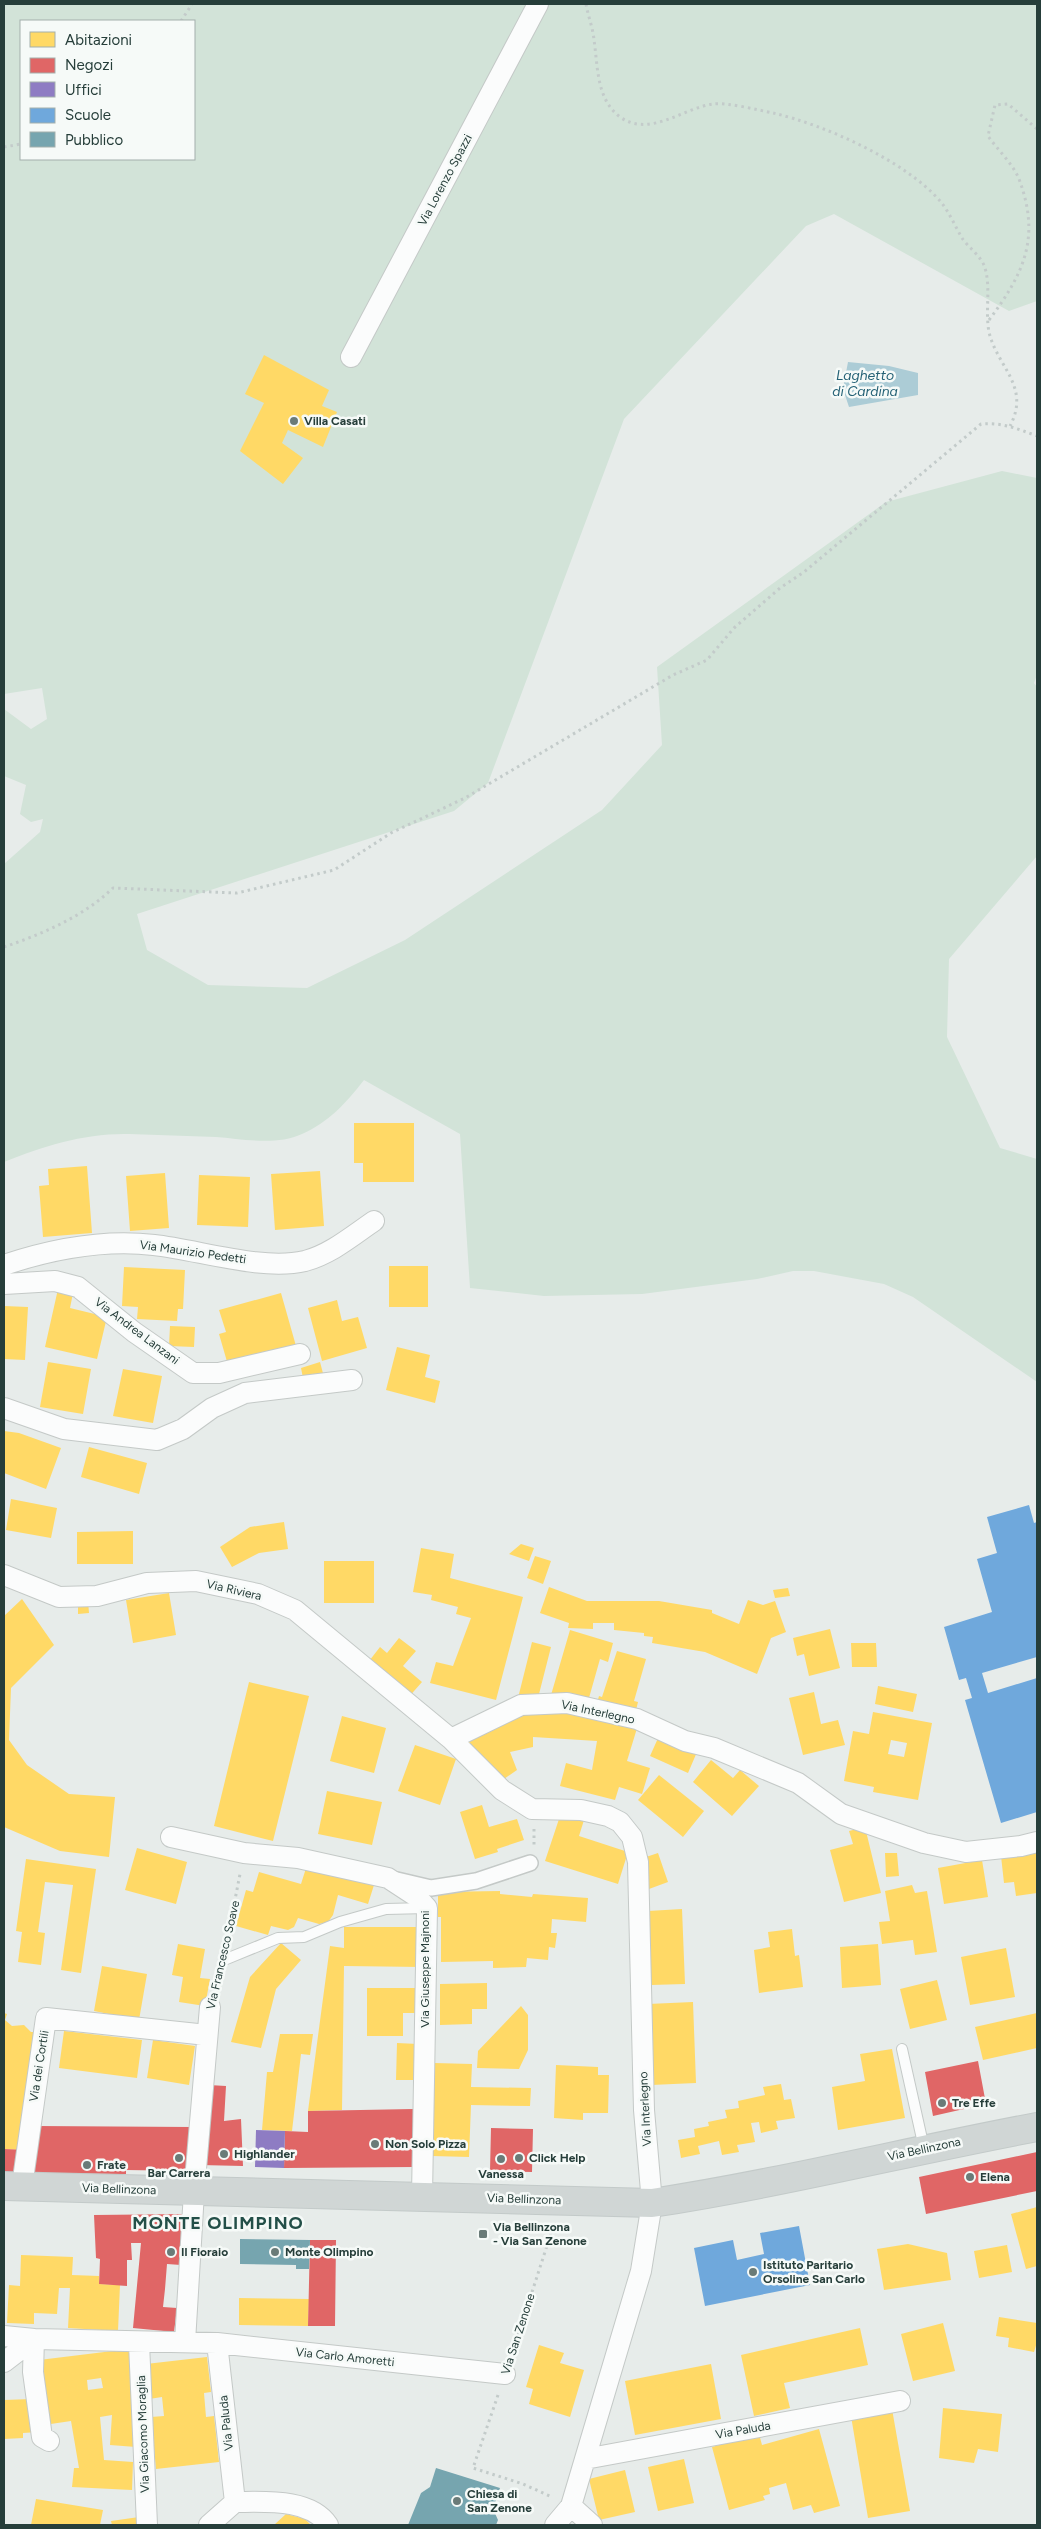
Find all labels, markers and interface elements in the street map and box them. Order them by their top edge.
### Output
legend [20,20,195,160]
text: Abitazioni [65,31,132,49]
text: Negozi [65,56,113,74]
text: Uffici [65,81,102,99]
text: Scuole [65,106,111,124]
text: Pubblico [65,131,123,149]
street label: Via Lorenzo Spazzi [415,132,475,228]
water label: Laghetto di Cardina [832,367,898,400]
place label: Villa Casati [304,414,366,428]
marker: Villa Casati [288,415,300,427]
street label: Via Maurizio Pedetti [139,1238,247,1266]
street label: Via Andrea Lanzani [92,1295,182,1367]
street label: Via Riviera [205,1577,263,1603]
street label: Via Interlegno [560,1697,636,1727]
street label: Via Francesco Soave [204,1899,242,2011]
street label: Via Giuseppe Majnoni [418,1910,432,2028]
street label: Via dei Cortili [26,2029,52,2103]
street label: Via Interlegno [636,2071,654,2147]
place label: Tre Effe [952,2096,996,2110]
marker: Tre Effe [936,2097,948,2109]
street label: Via Bellinzona [886,2134,962,2164]
place label: Non Solo Pizza [385,2137,466,2151]
marker: Non Solo Pizza [369,2138,381,2150]
place label: Highlander [234,2147,295,2161]
marker: Highlander [218,2148,230,2160]
place label: Click Help [529,2151,585,2165]
marker: Bar Carrera [173,2152,185,2164]
marker: Click Help [513,2152,525,2164]
marker: Vanessa [495,2153,507,2165]
place label: Frate [97,2158,126,2172]
marker: Frate [81,2159,93,2171]
place label: Bar Carrera [148,2166,210,2180]
place label: Vanessa [478,2167,524,2181]
place label: Elena [980,2170,1010,2184]
marker: Elena [964,2171,976,2183]
street label: Via Bellinzona [82,2181,156,2197]
street label: Via Bellinzona [487,2191,561,2207]
district label: MONTE OLIMPINO [132,2212,304,2234]
place label: Via Bellinzona - Via San Zenone [493,2220,587,2248]
marker: Via Bellinzona - Via San Zenone [477,2228,489,2240]
place label: Il Fioraio [181,2245,228,2259]
place label: Monte Olimpino [285,2245,373,2259]
marker: Il Fioraio [165,2246,177,2258]
marker: Monte Olimpino [269,2246,281,2258]
place label: Istituto Paritario Orsoline San Carlo [763,2258,865,2286]
marker: Istituto Paritario Orsoline San Carlo [747,2266,759,2278]
street label: Via San Zenone [498,2291,538,2376]
street label: Via Carlo Amoretti [295,2345,395,2369]
street label: Via Giacomo Moraglia [134,2375,152,2493]
street label: Via Paluda [216,2395,236,2451]
street label: Via Paluda [714,2418,772,2442]
place label: Chiesa di San Zenone [467,2487,532,2515]
marker: Chiesa di San Zenone [451,2495,463,2507]

